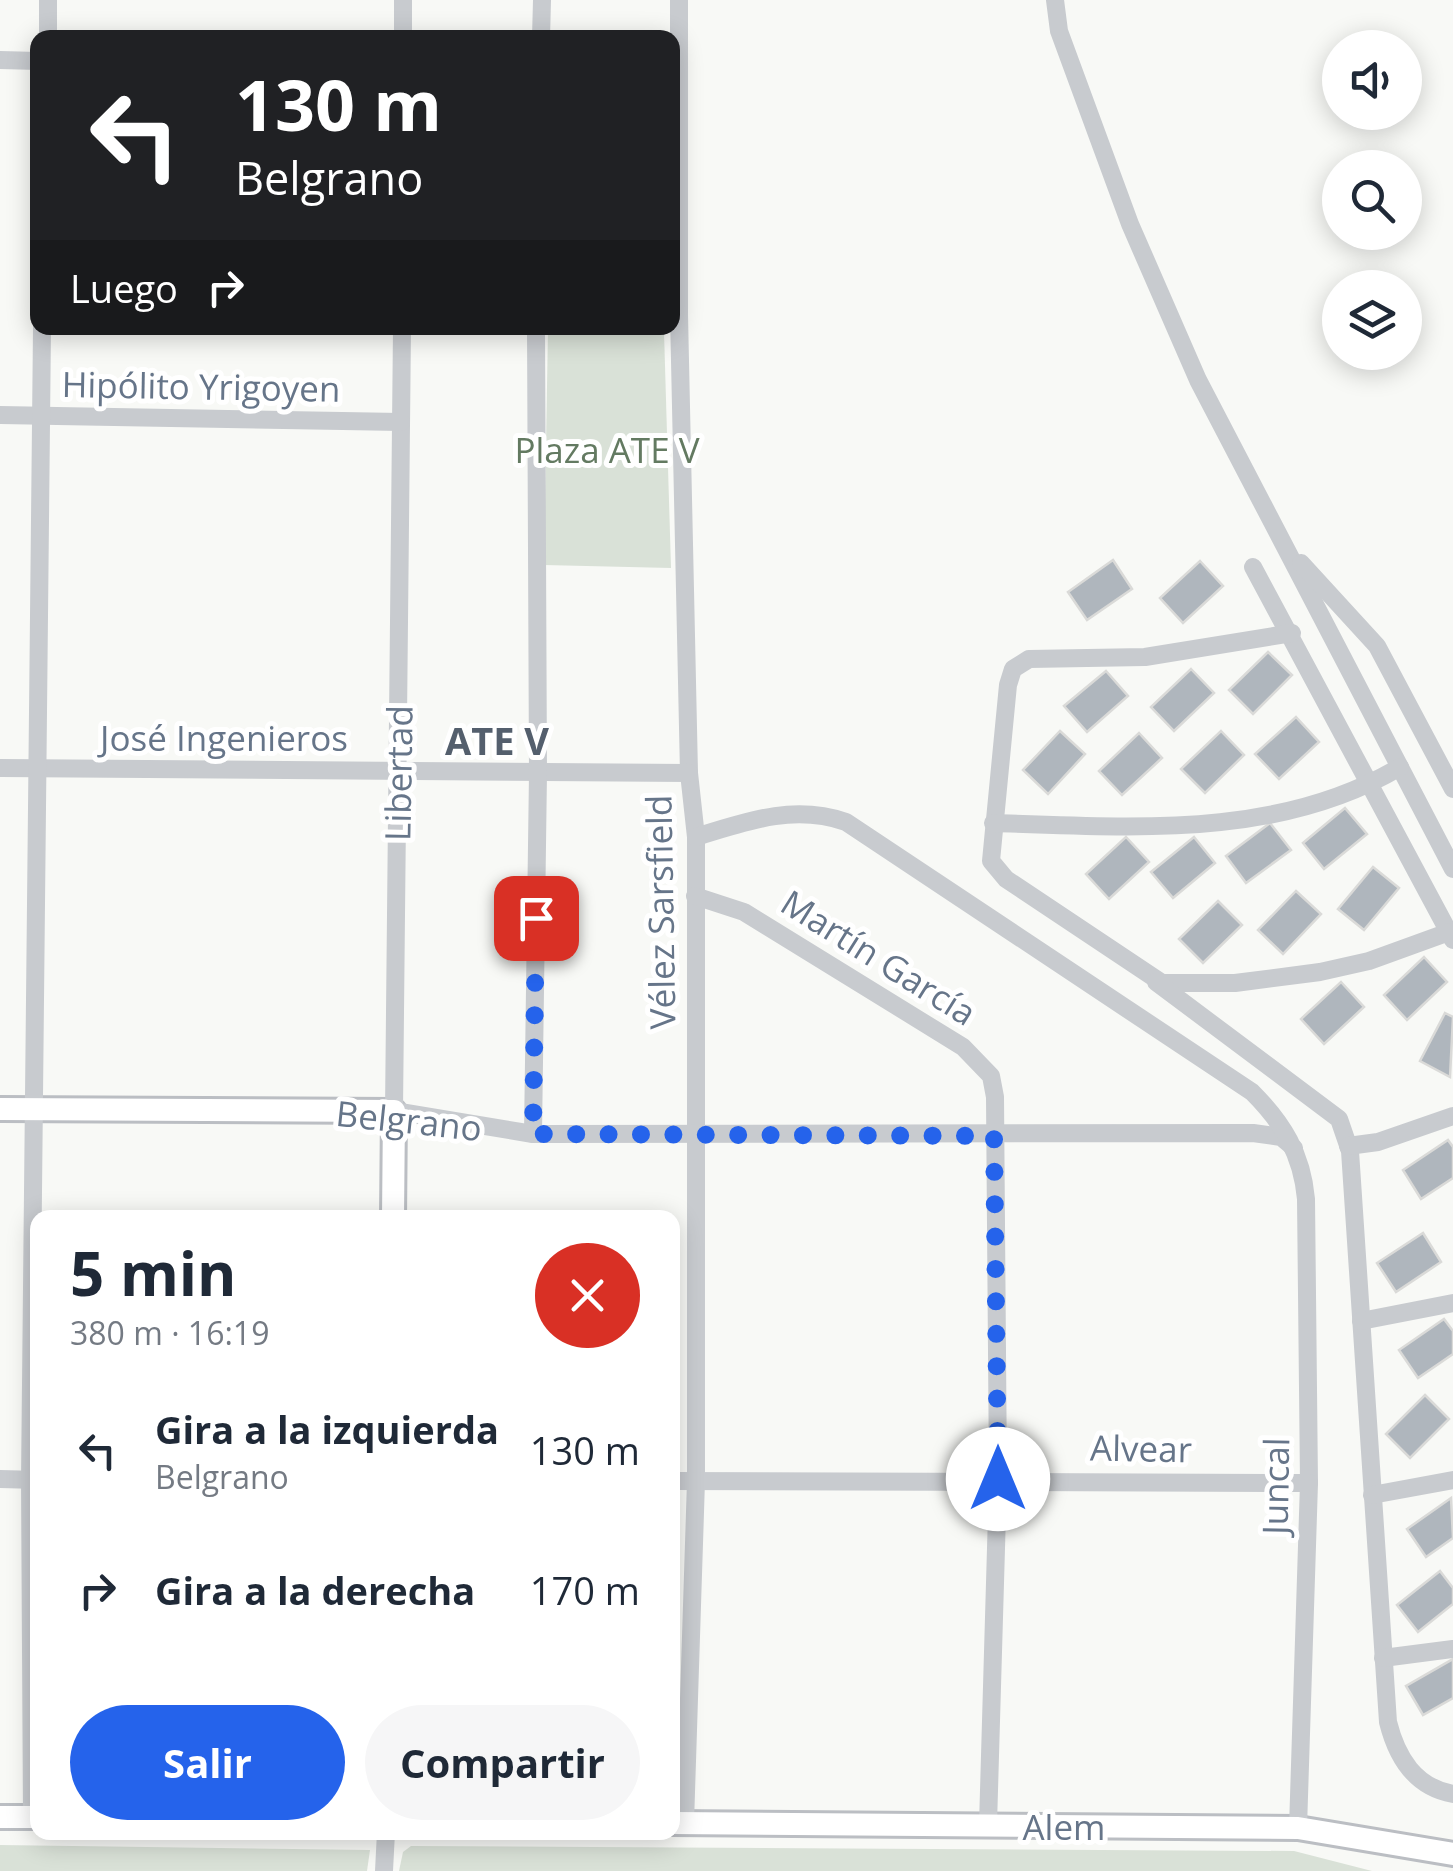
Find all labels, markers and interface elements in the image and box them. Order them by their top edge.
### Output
map controls [1322,30,1422,370]
button: sound [1322,30,1422,130]
text: 130 m [235,56,442,152]
icon: left [70,70,200,200]
text: Belgrano [235,147,423,208]
button: search [1322,150,1422,250]
icon: right [198,260,253,315]
text: Luego [70,262,178,314]
button: layers [1322,270,1422,370]
street label: Hipólito Yrigoyen [61,360,341,412]
park label: Plaza ATE V [514,426,700,473]
street label: Libertad [373,705,423,841]
street label: José Ingenieros [97,714,348,761]
district label: ATE V [445,714,549,766]
street label: Vélez Sarsfield [634,794,686,1030]
pin [494,876,579,961]
street label: Martín García [773,878,985,1036]
icon: arrive [509,891,564,946]
street label: Belgrano [334,1089,484,1151]
text: 5 min [70,1232,237,1314]
button: close [535,1243,640,1348]
text: 380 m · 16:19 [70,1311,269,1354]
text: Gira a la izquierda [155,1403,499,1455]
icon: left [70,1423,125,1478]
text: 130 m [530,1424,640,1476]
street label: Alvear [1090,1424,1192,1472]
position arrow [946,1427,1050,1531]
street label: Juncal [1251,1437,1299,1538]
text: Belgrano [155,1455,289,1498]
icon: right [70,1563,125,1618]
text: Gira a la derecha [155,1564,475,1616]
text: 170 m [530,1564,640,1616]
button: Salir [70,1705,345,1820]
button: Compartir [365,1705,640,1820]
street label: Alem [1022,1803,1106,1850]

